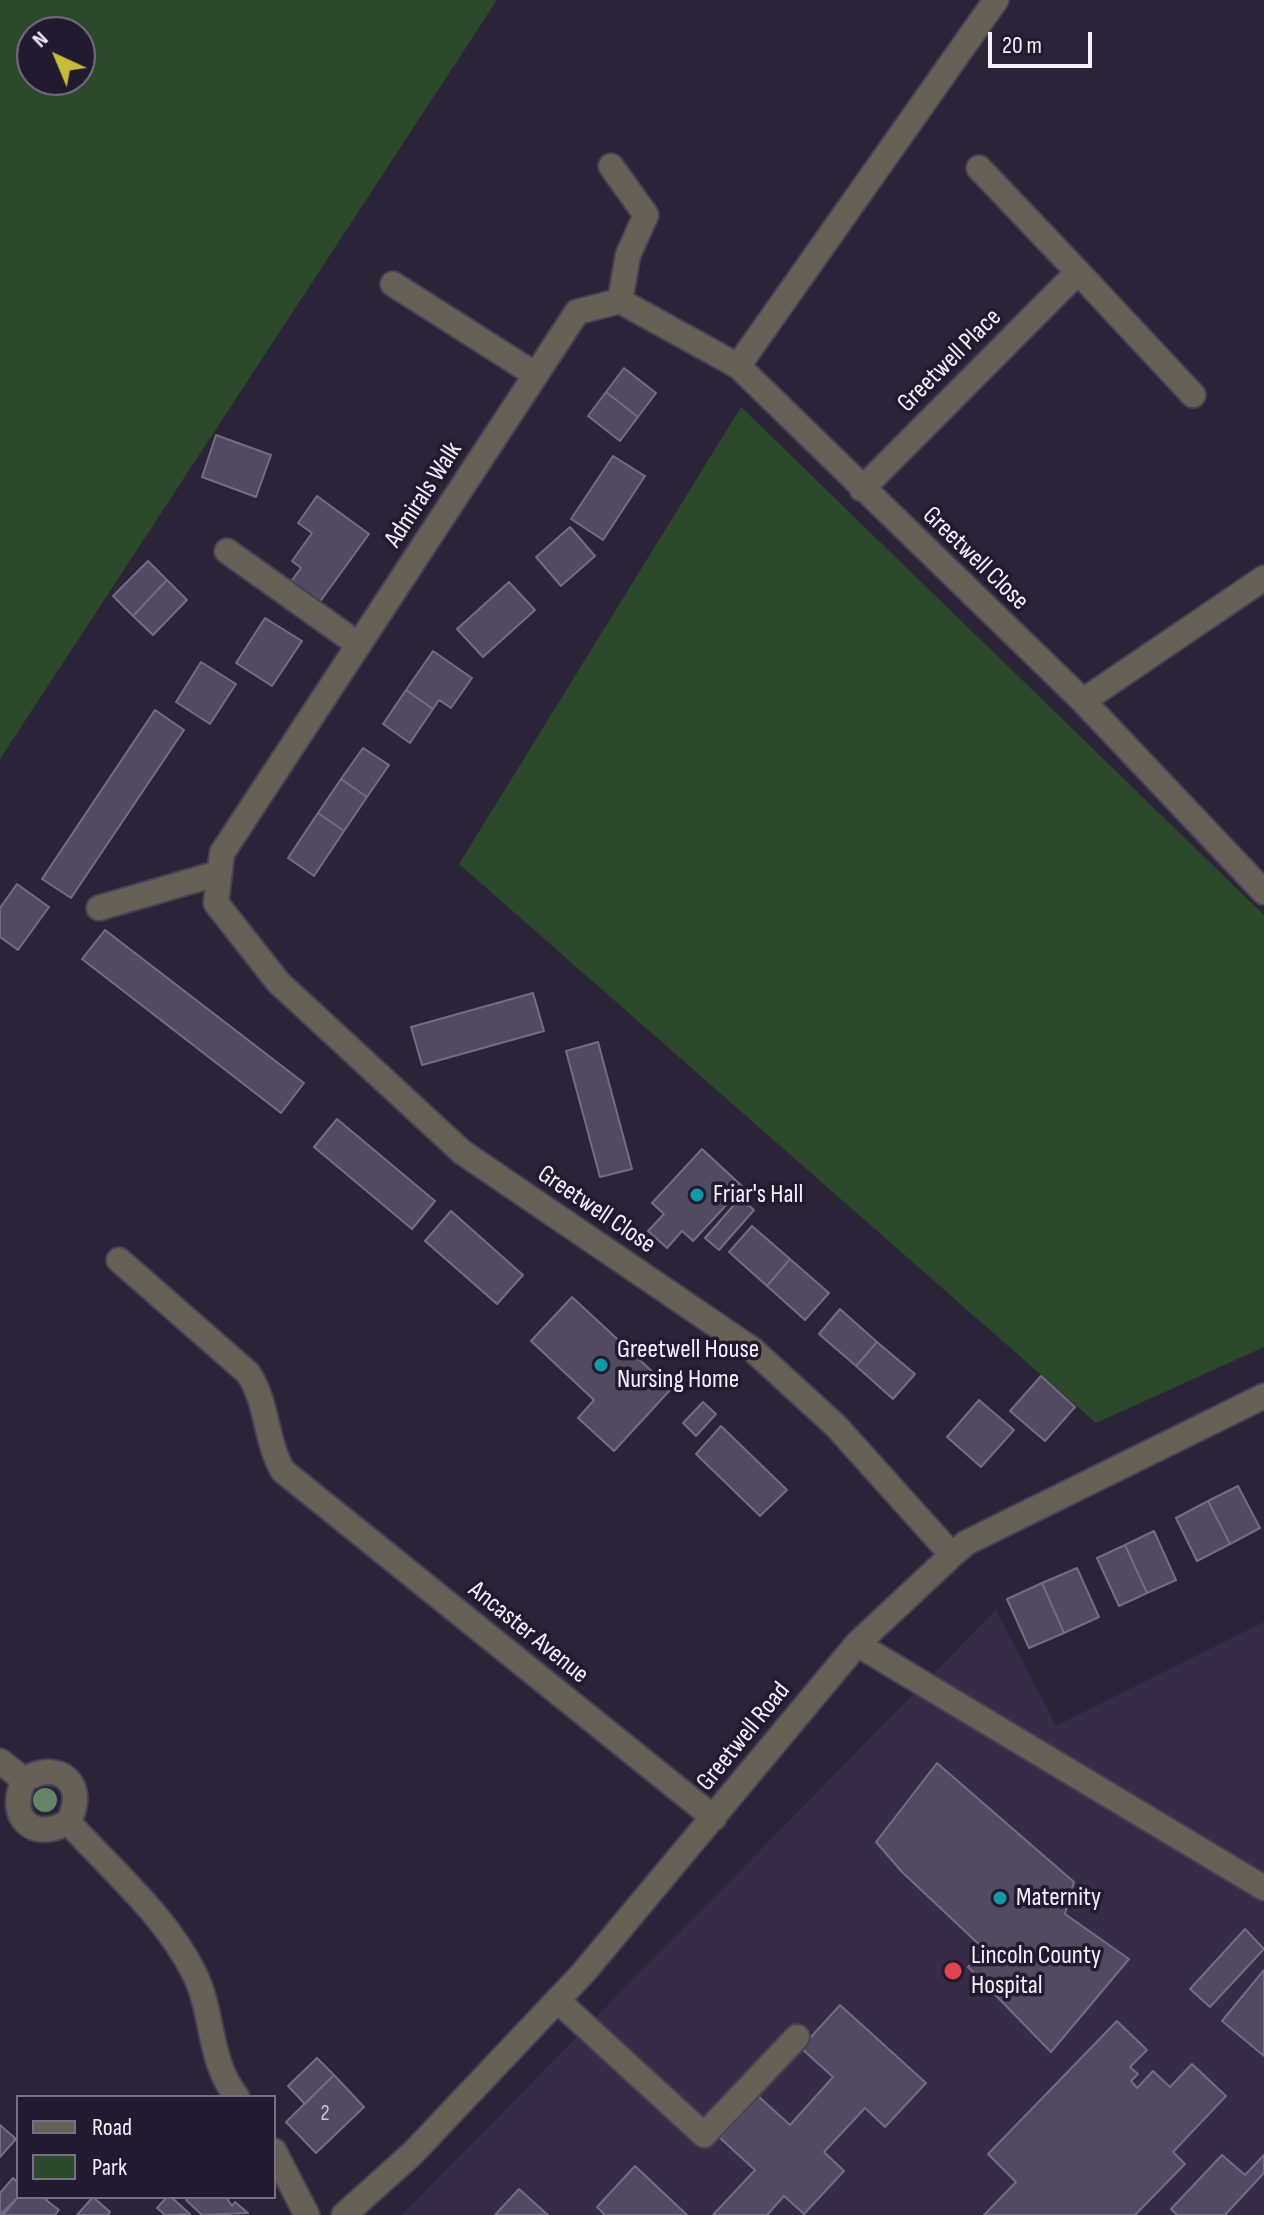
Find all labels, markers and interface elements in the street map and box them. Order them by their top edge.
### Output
north arrow [16,16,96,96]
scale bar [992,16,1096,66]
text: N [27,26,54,54]
text: 20 m [1002,31,1042,60]
street label: Greetwell Place [892,303,1008,419]
street label: Admirals Walk [378,436,470,554]
street label: Greetwell Close [915,501,1035,617]
street label: Greetwell Close [531,1159,661,1261]
place label: Friar's Hall [713,1179,803,1211]
marker: Friar's Hall [688,1186,706,1204]
place label: Greetwell House Nursing Home [617,1334,759,1396]
marker: Greetwell House Nursing Home [592,1356,610,1374]
street label: Ancaster Avenue [462,1575,594,1691]
street label: Greetwell Road [691,1676,797,1798]
place label: Maternity [1016,1882,1101,1914]
marker: Maternity [991,1889,1009,1907]
place label: Lincoln County Hospital [971,1940,1101,2002]
marker: Lincoln County Hospital [942,1960,964,1982]
legend [16,2095,276,2199]
house number: 2 [320,2101,330,2127]
text: Road [92,2113,132,2142]
text: Park [92,2153,127,2182]

